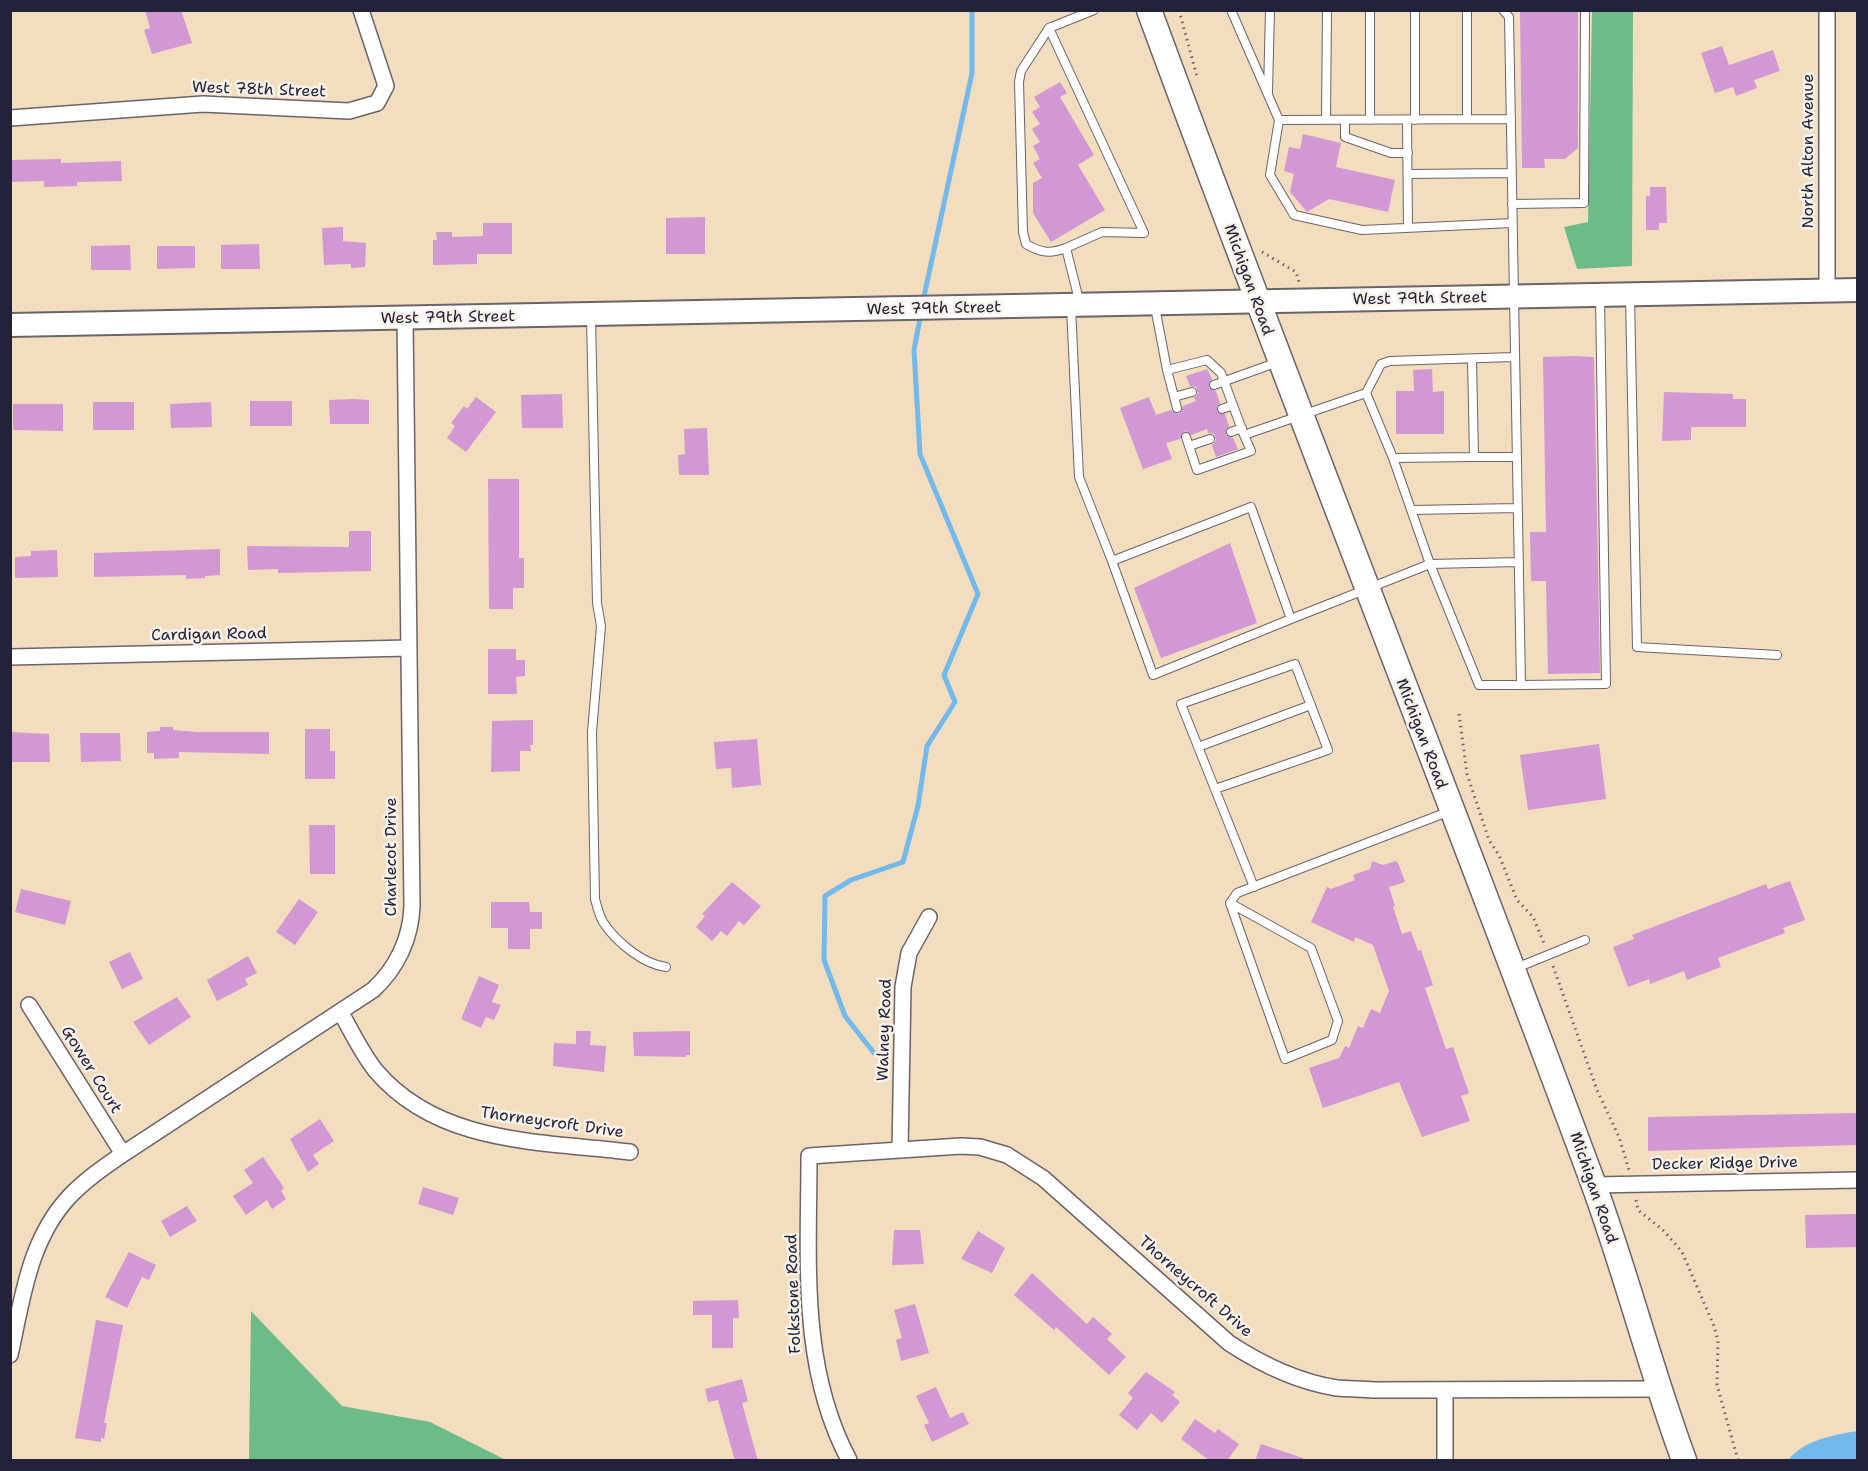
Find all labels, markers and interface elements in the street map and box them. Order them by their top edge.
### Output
street label: North Alton Avenue [1799,74,1819,228]
street label: West 78th Street [192,78,326,102]
street label: Michigan Road [1219,222,1277,338]
street label: West 79th Street [1353,288,1487,310]
street label: West 79th Street [867,298,1001,320]
street label: West 79th Street [381,307,515,329]
street label: Cardigan Road [151,624,267,646]
street label: Michigan Road [1391,676,1451,792]
street label: Charlecot Drive [382,798,402,916]
street label: Walney Road [874,978,896,1082]
street label: Gower Court [57,1023,125,1117]
street label: Thorneycroft Drive [479,1103,625,1143]
street label: Michigan Road [1565,1130,1621,1246]
street label: Decker Ridge Drive [1652,1153,1798,1175]
street label: Thorneycroft Drive [1134,1232,1256,1342]
street label: Folkstone Road [782,1234,806,1354]

